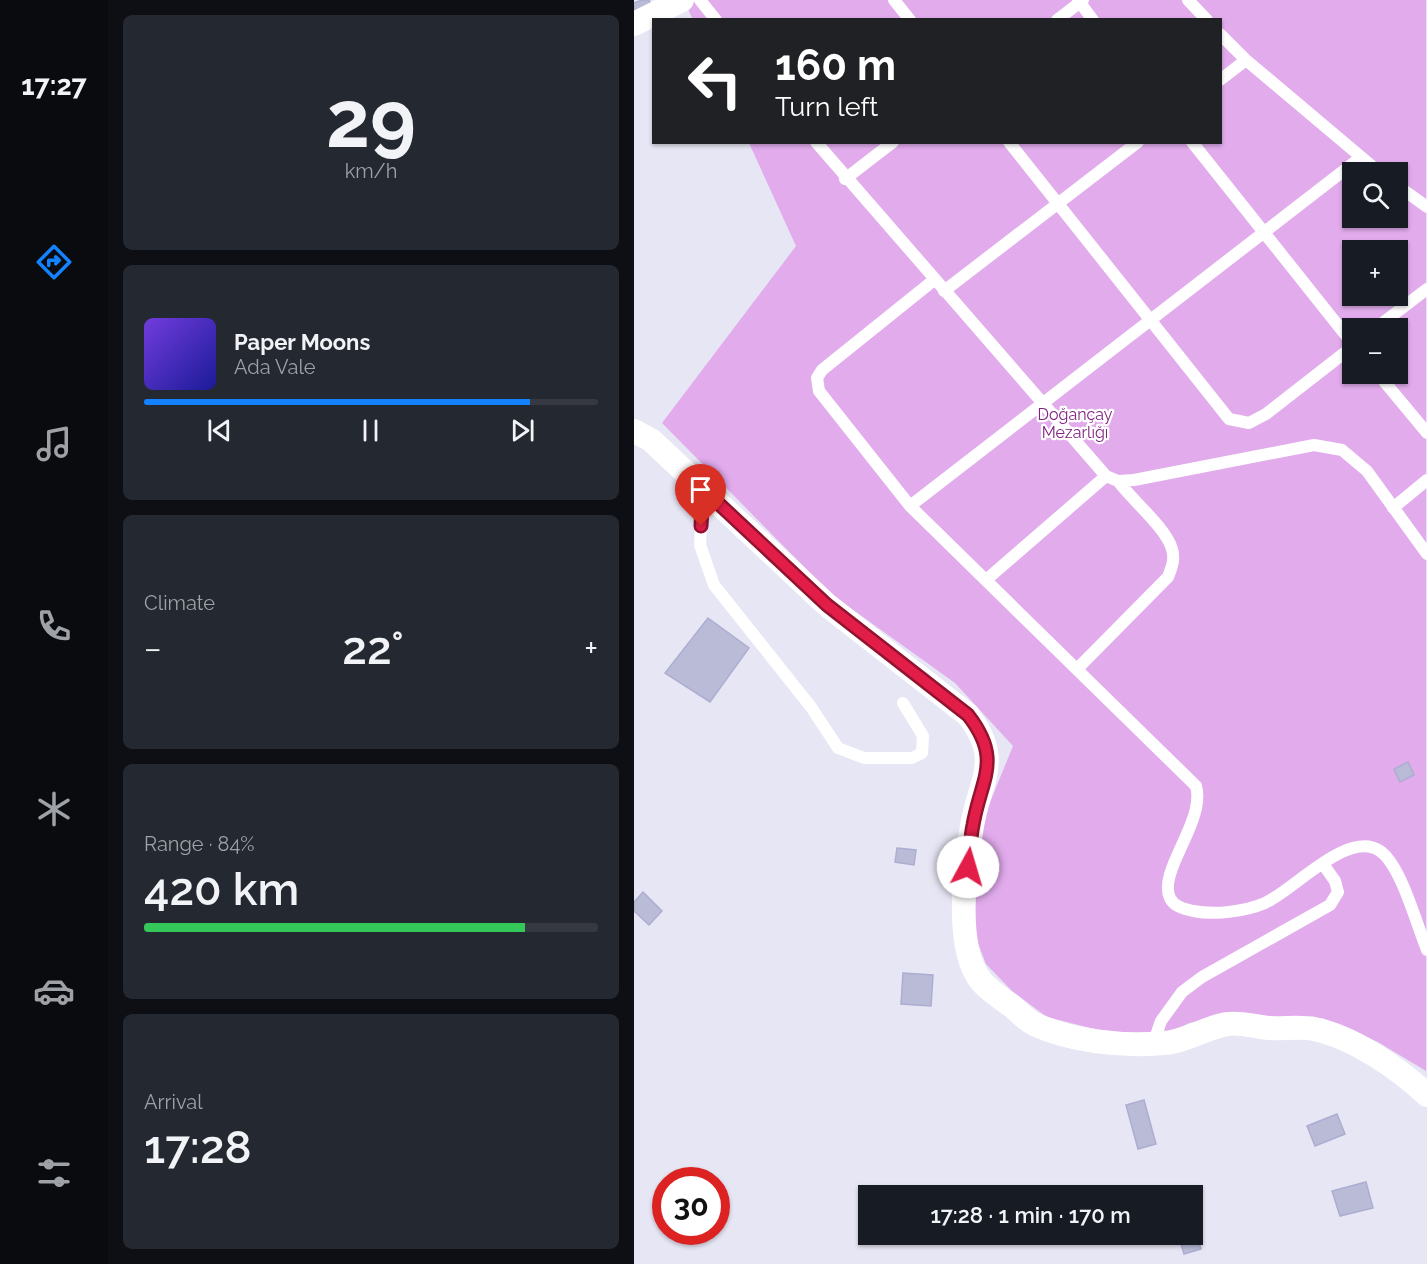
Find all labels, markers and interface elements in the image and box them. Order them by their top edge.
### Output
text: 160 m [775,41,896,90]
icon: left [676,42,754,120]
text: 17:27 [21,70,87,101]
text: 29 [326,74,416,165]
text: Turn left [775,91,878,122]
text: km/h [345,159,397,183]
map controls [1342,162,1408,384]
button: search [1342,162,1408,228]
button: + [1342,240,1408,306]
icon: directions [33,241,75,283]
button: − [1342,318,1408,384]
text: Paper Moons [234,329,370,355]
text: Ada Vale [234,355,316,379]
park label: Doğançay Mezarlığı [1038,405,1113,442]
icon: previous [203,414,236,447]
icon: pause [354,414,387,447]
icon: next [506,414,539,447]
icon: music [33,423,75,465]
pin [675,464,726,526]
icon: arrive [684,473,717,506]
text: Climate [144,591,215,615]
icon: phone [33,605,75,647]
text: 22° [342,622,404,675]
text: − [144,629,162,668]
text: + [584,629,598,668]
icon: climate [33,788,75,830]
text: Range · 84% [144,832,255,856]
position arrow [936,835,1000,899]
text: 420 km [144,863,299,916]
icon: car [33,970,75,1012]
text: Arrival [144,1090,203,1114]
text: 17:28 [144,1121,252,1174]
icon: filters [33,1152,75,1194]
speed limit sign: 30 [652,1167,730,1245]
text: 17:28 · 1 min · 170 m [930,1202,1131,1228]

